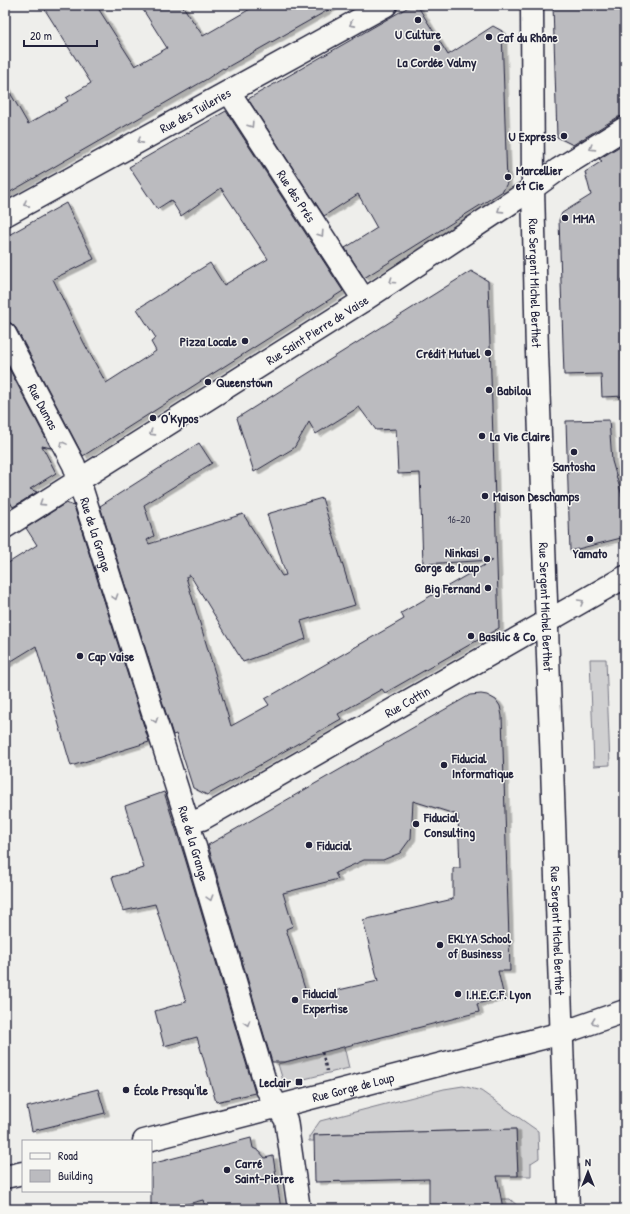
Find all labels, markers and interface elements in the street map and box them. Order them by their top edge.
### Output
marker: U Culture [413,15,423,25]
one-way arrow [348,19,356,27]
scale bar [24,22,97,48]
place label: U Culture [395,25,442,43]
text: 20 m [30,27,52,44]
place label: Caf du Rhône [497,28,559,46]
marker: Caf du Rhône [484,32,494,42]
marker: La Cordée Valmy [432,43,442,53]
place label: La Cordée Valmy [398,53,477,72]
street label: Rue des Tuileries [156,83,234,137]
one-way arrow [246,121,253,128]
place label: U Express [509,127,556,146]
marker: U Express [559,131,569,141]
one-way arrow [137,136,144,144]
one-way arrow [589,144,596,151]
place label: Marcellier et Cie [516,161,564,194]
street label: Rue des Prés [273,166,320,226]
marker: Marcellier et Cie [503,172,513,182]
one-way arrow [23,199,30,206]
one-way arrow [498,205,505,212]
place label: MMA [573,209,595,227]
marker: MMA [560,213,570,223]
street label: Rue Sergent Michel Berthet [525,218,546,348]
one-way arrow [317,230,324,237]
one-way arrow [389,276,396,283]
street label: Rue Saint Pierre de Vaise [262,291,372,369]
place label: Pizza Locale [180,332,238,350]
marker: Pizza Locale [240,336,250,346]
place label: Crédit Mutuel [416,344,481,362]
marker: Crédit Mutuel [483,348,493,358]
place label: Queenstown [216,373,273,391]
marker: Queenstown [203,377,213,387]
street label: Rue Dumas [24,380,63,433]
place label: Babilou [497,381,532,399]
marker: Babilou [484,385,494,395]
place label: O'Kypos [161,409,198,428]
marker: O'Kypos [148,413,158,423]
place label: La Vie Claire [490,427,551,445]
one-way arrow [149,429,156,436]
marker: La Vie Claire [477,431,487,441]
one-way arrow [60,441,68,448]
marker: Santosha [569,447,579,457]
place label: Santosha [553,457,596,475]
place label: Maison Deschamps [493,487,579,506]
marker: Maison Deschamps [480,491,490,501]
street label: Rue de la Grange [76,495,116,574]
one-way arrow [39,498,46,506]
house number: 16-20 [448,512,471,526]
marker: Yamato [585,534,595,544]
street label: Rue Sergent Michel Berthet [535,542,558,672]
place label: Ninkasi Gorge de Loup [414,543,479,577]
place label: Yamato [573,544,608,562]
marker: Ninkasi Gorge de Loup [482,554,492,564]
place label: Big Fernand [425,579,481,598]
marker: Big Fernand [483,583,493,593]
one-way arrow [110,593,119,600]
one-way arrow [577,599,584,606]
place label: Basilic & Co [479,627,536,645]
marker: Basilic & Co [466,631,476,641]
place label: Cap Vaise [88,647,135,666]
marker: Cap Vaise [75,651,85,661]
street label: Rue Cottin [381,681,433,722]
one-way arrow [150,717,159,724]
place label: Fiducial Informatique [451,749,514,783]
marker: Fiducial Informatique [439,760,449,770]
street label: Rue de la Grange [174,804,214,883]
place label: Fiducial Consulting [423,808,475,842]
marker: Fiducial Consulting [411,819,421,829]
place label: Fiducial [316,836,352,854]
marker: Fiducial [304,840,314,850]
street label: Rue Sergent Michel Berthet [547,866,569,996]
one-way arrow [205,894,214,901]
place label: EKLYA School of Business [448,929,511,962]
marker: EKLYA School of Business [435,940,445,950]
place label: Fiducial Expertise [302,984,349,1018]
place label: I.H.E.C.F. Lyon [466,985,531,1004]
marker: I.H.E.C.F. Lyon [453,989,463,999]
marker: Fiducial Expertise [290,995,300,1005]
one-way arrow [590,1017,597,1025]
one-way arrow [242,1019,251,1026]
street label: Rue Gorge de Loup [310,1068,396,1106]
place label: Leclair [259,1073,292,1091]
marker: Leclair [294,1077,304,1087]
place label: École Presqu'île [134,1081,209,1100]
marker: École Presqu'île [121,1085,131,1095]
legend [22,1140,152,1192]
text: Road [58,1147,78,1164]
north arrow [568,1152,608,1192]
place label: Carré Saint-Pierre [235,1154,295,1187]
text: N [585,1155,591,1169]
marker: Carré Saint-Pierre [222,1165,232,1175]
text: Building [58,1167,93,1184]

